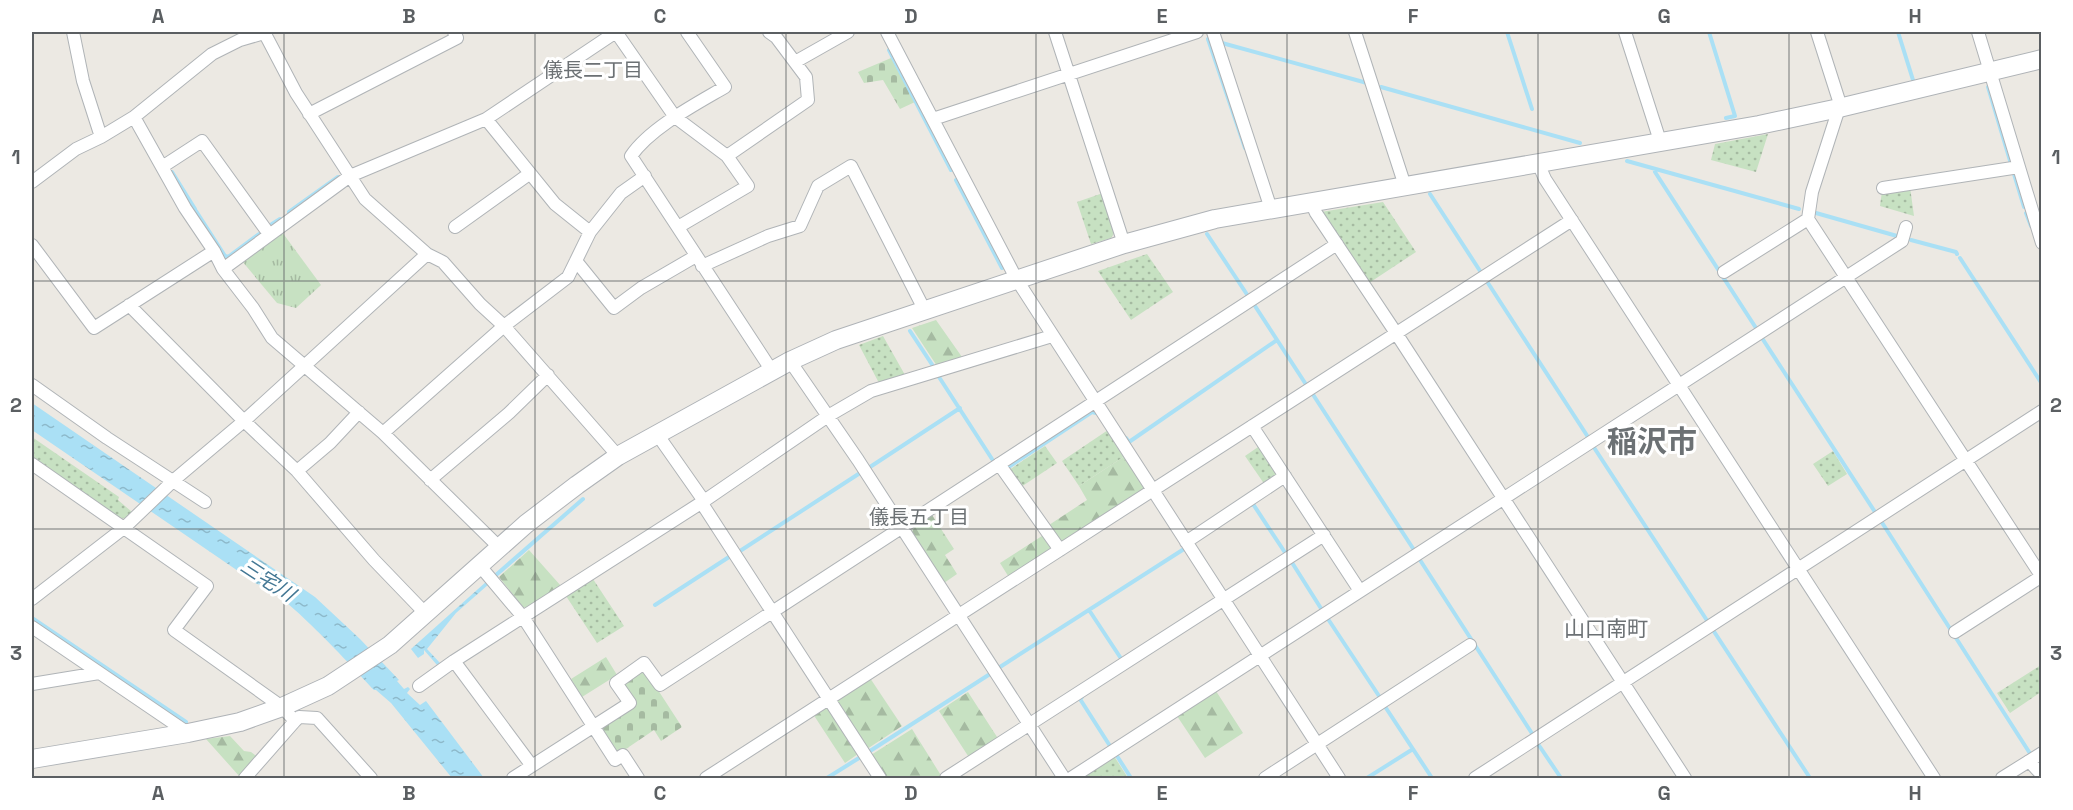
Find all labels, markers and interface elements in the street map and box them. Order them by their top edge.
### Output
text: A [152,3,165,29]
text: B [402,3,416,29]
text: C [654,3,667,29]
text: D [904,3,918,29]
text: E [1156,3,1168,29]
text: F [1408,3,1419,29]
text: G [1657,3,1671,29]
text: H [1908,3,1922,29]
district label: 儀長二丁目 [543,57,643,83]
text: 1 [11,144,21,170]
text: 1 [2051,144,2061,170]
text: 2 [10,392,22,418]
text: 2 [2050,392,2062,418]
district label: 稲沢市 [1607,422,1697,461]
district label: 儀長五丁目 [869,504,969,530]
water label: 三宅川 [236,553,302,608]
district label: 山口南町 [1564,615,1648,642]
text: 3 [10,640,22,666]
text: 3 [2050,640,2062,666]
text: A [152,780,165,806]
text: B [402,780,416,806]
text: C [654,780,667,806]
text: D [904,780,918,806]
text: E [1156,780,1168,806]
text: F [1408,780,1419,806]
text: G [1657,780,1671,806]
text: H [1908,780,1922,806]

